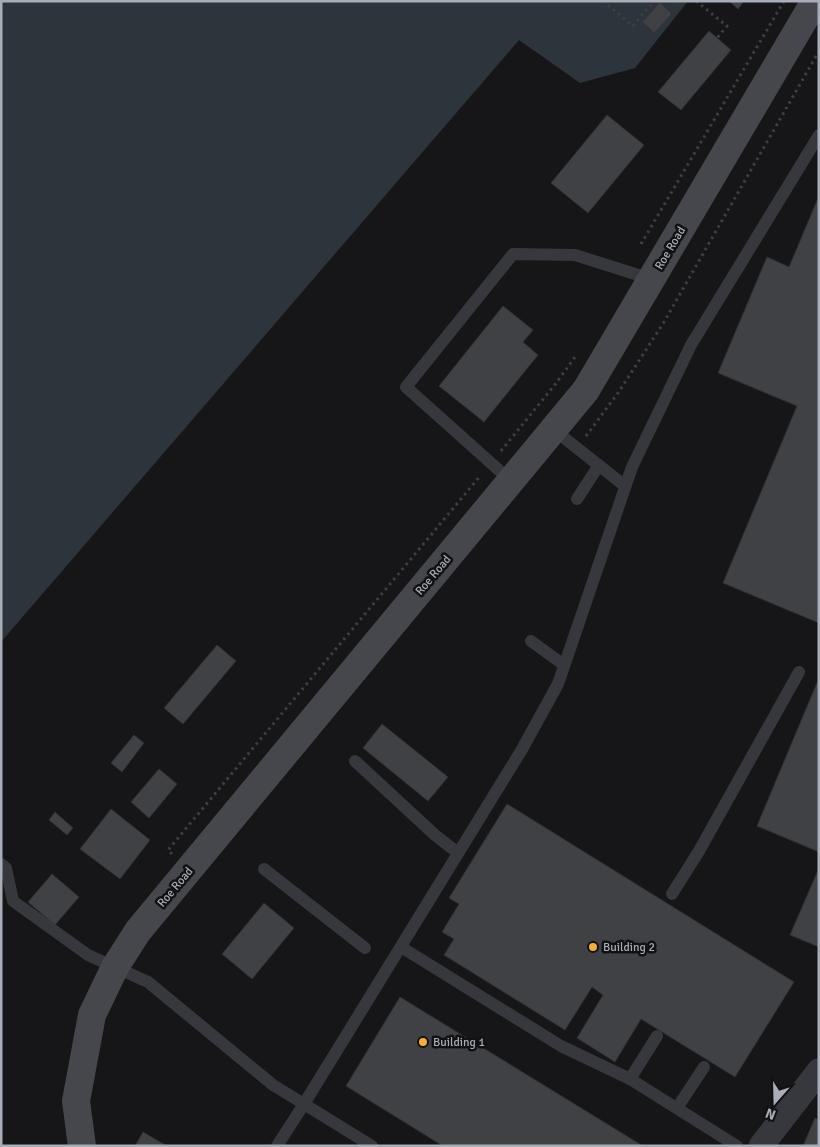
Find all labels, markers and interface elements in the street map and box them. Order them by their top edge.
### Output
street label: Roe Road [652,224,689,273]
street label: Roe Road [412,552,454,598]
street label: Roe Road [154,864,196,910]
place label: Building 2 [603,940,655,955]
marker: Building 2 [587,941,599,953]
place label: Building 1 [433,1035,485,1050]
marker: Building 1 [417,1036,429,1048]
north arrow [750,1077,800,1127]
text: N [763,1104,778,1123]

